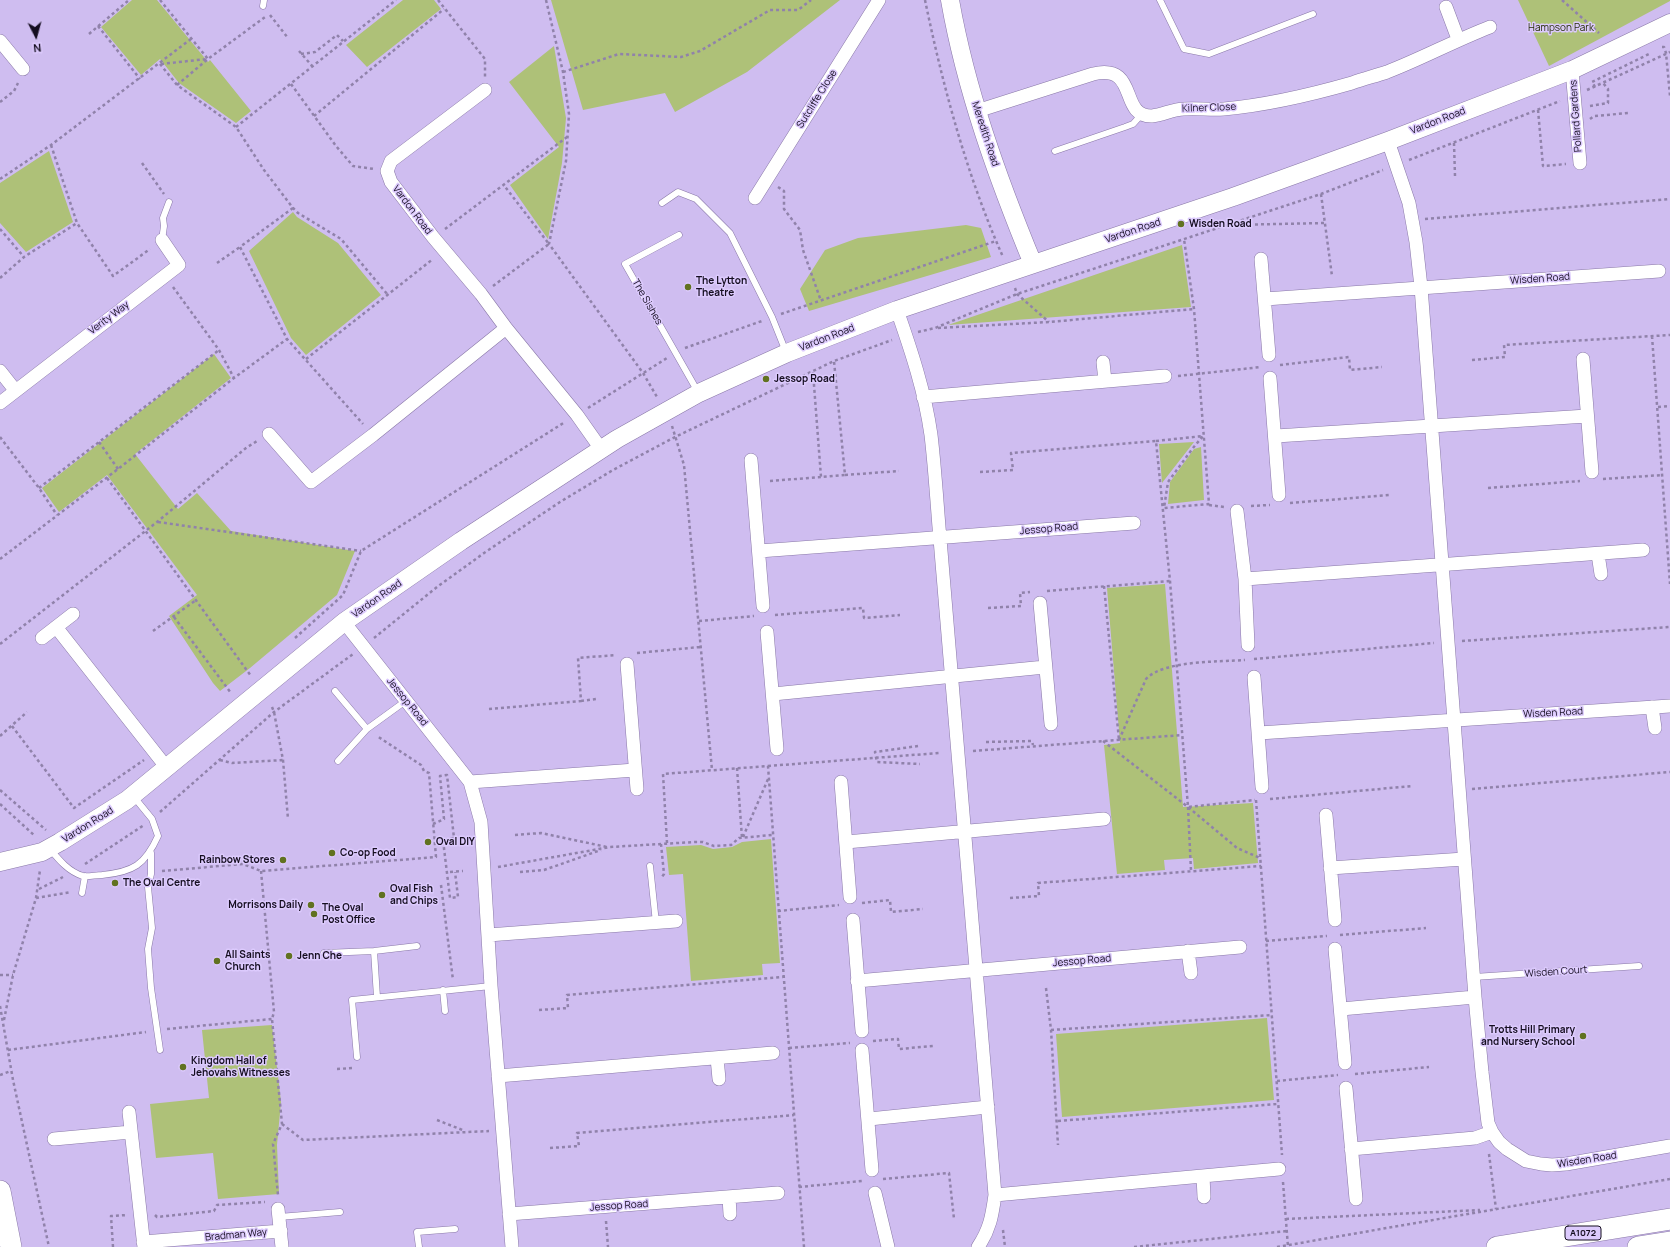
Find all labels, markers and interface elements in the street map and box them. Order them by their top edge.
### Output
north arrow [16,16,56,56]
park label: Hampson Park [1528,22,1594,34]
text: N [33,41,42,56]
street label: Sutcliffe Close [794,68,840,130]
street label: Pollard Gardens [1567,79,1585,153]
street label: Meredith Road [969,100,1001,168]
street label: Kilner Close [1182,101,1236,115]
street label: Vardon Road [1409,105,1467,137]
street label: Vardon Road [390,183,434,237]
street label: Vardon Road [1104,216,1162,246]
place label: Wisden Road [1189,218,1252,230]
marker: Wisden Road [1176,219,1186,229]
street label: Wisden Road [1510,271,1570,287]
place label: The Lytton Theatre [696,275,747,298]
street label: The Sishes [629,277,665,327]
marker: The Lytton Theatre [683,282,693,292]
street label: Verity Way [86,299,132,337]
street label: Vardon Road [798,322,856,354]
place label: Jessop Road [774,373,835,385]
marker: Jessop Road [761,374,771,384]
street label: Jessop Road [1019,520,1079,538]
street label: Vardon Road [350,577,404,621]
street label: Jessop Road [384,675,430,729]
street label: Wisden Road [1523,705,1583,721]
street label: Vardon Road [60,805,116,845]
place label: Oval DIY [436,836,475,848]
marker: Oval DIY [423,837,433,847]
place label: Co-op Food [340,847,396,859]
marker: Co-op Food [327,848,337,858]
place label: Rainbow Stores [199,854,275,866]
marker: Rainbow Stores [278,855,288,865]
place label: The Oval Centre [123,877,200,889]
marker: The Oval Centre [110,878,120,888]
place label: Oval Fish and Chips [390,883,438,906]
marker: Oval Fish and Chips [377,890,387,900]
place label: Morrisons Daily [228,899,303,911]
marker: Morrisons Daily [306,900,316,910]
place label: The Oval Post Office [322,902,375,926]
marker: The Oval Post Office [309,909,319,919]
place label: All Saints Church [225,949,270,972]
place label: Jenn Che [297,950,342,962]
marker: Jenn Che [284,951,294,961]
street label: Jessop Road [1052,952,1112,970]
marker: All Saints Church [212,956,222,966]
street label: Wisden Court [1524,964,1588,980]
place label: Trotts Hill Primary and Nursery School [1481,1024,1575,1048]
marker: Trotts Hill Primary and Nursery School [1578,1031,1588,1041]
place label: Kingdom Hall of Jehovahs Witnesses [191,1055,290,1078]
marker: Kingdom Hall of Jehovahs Witnesses [178,1062,188,1072]
street label: Wisden Road [1556,1149,1618,1171]
street label: Jessop Road [589,1198,649,1214]
street label: Bradman Way [204,1226,268,1244]
road number: A1072 [1565,1226,1601,1240]

